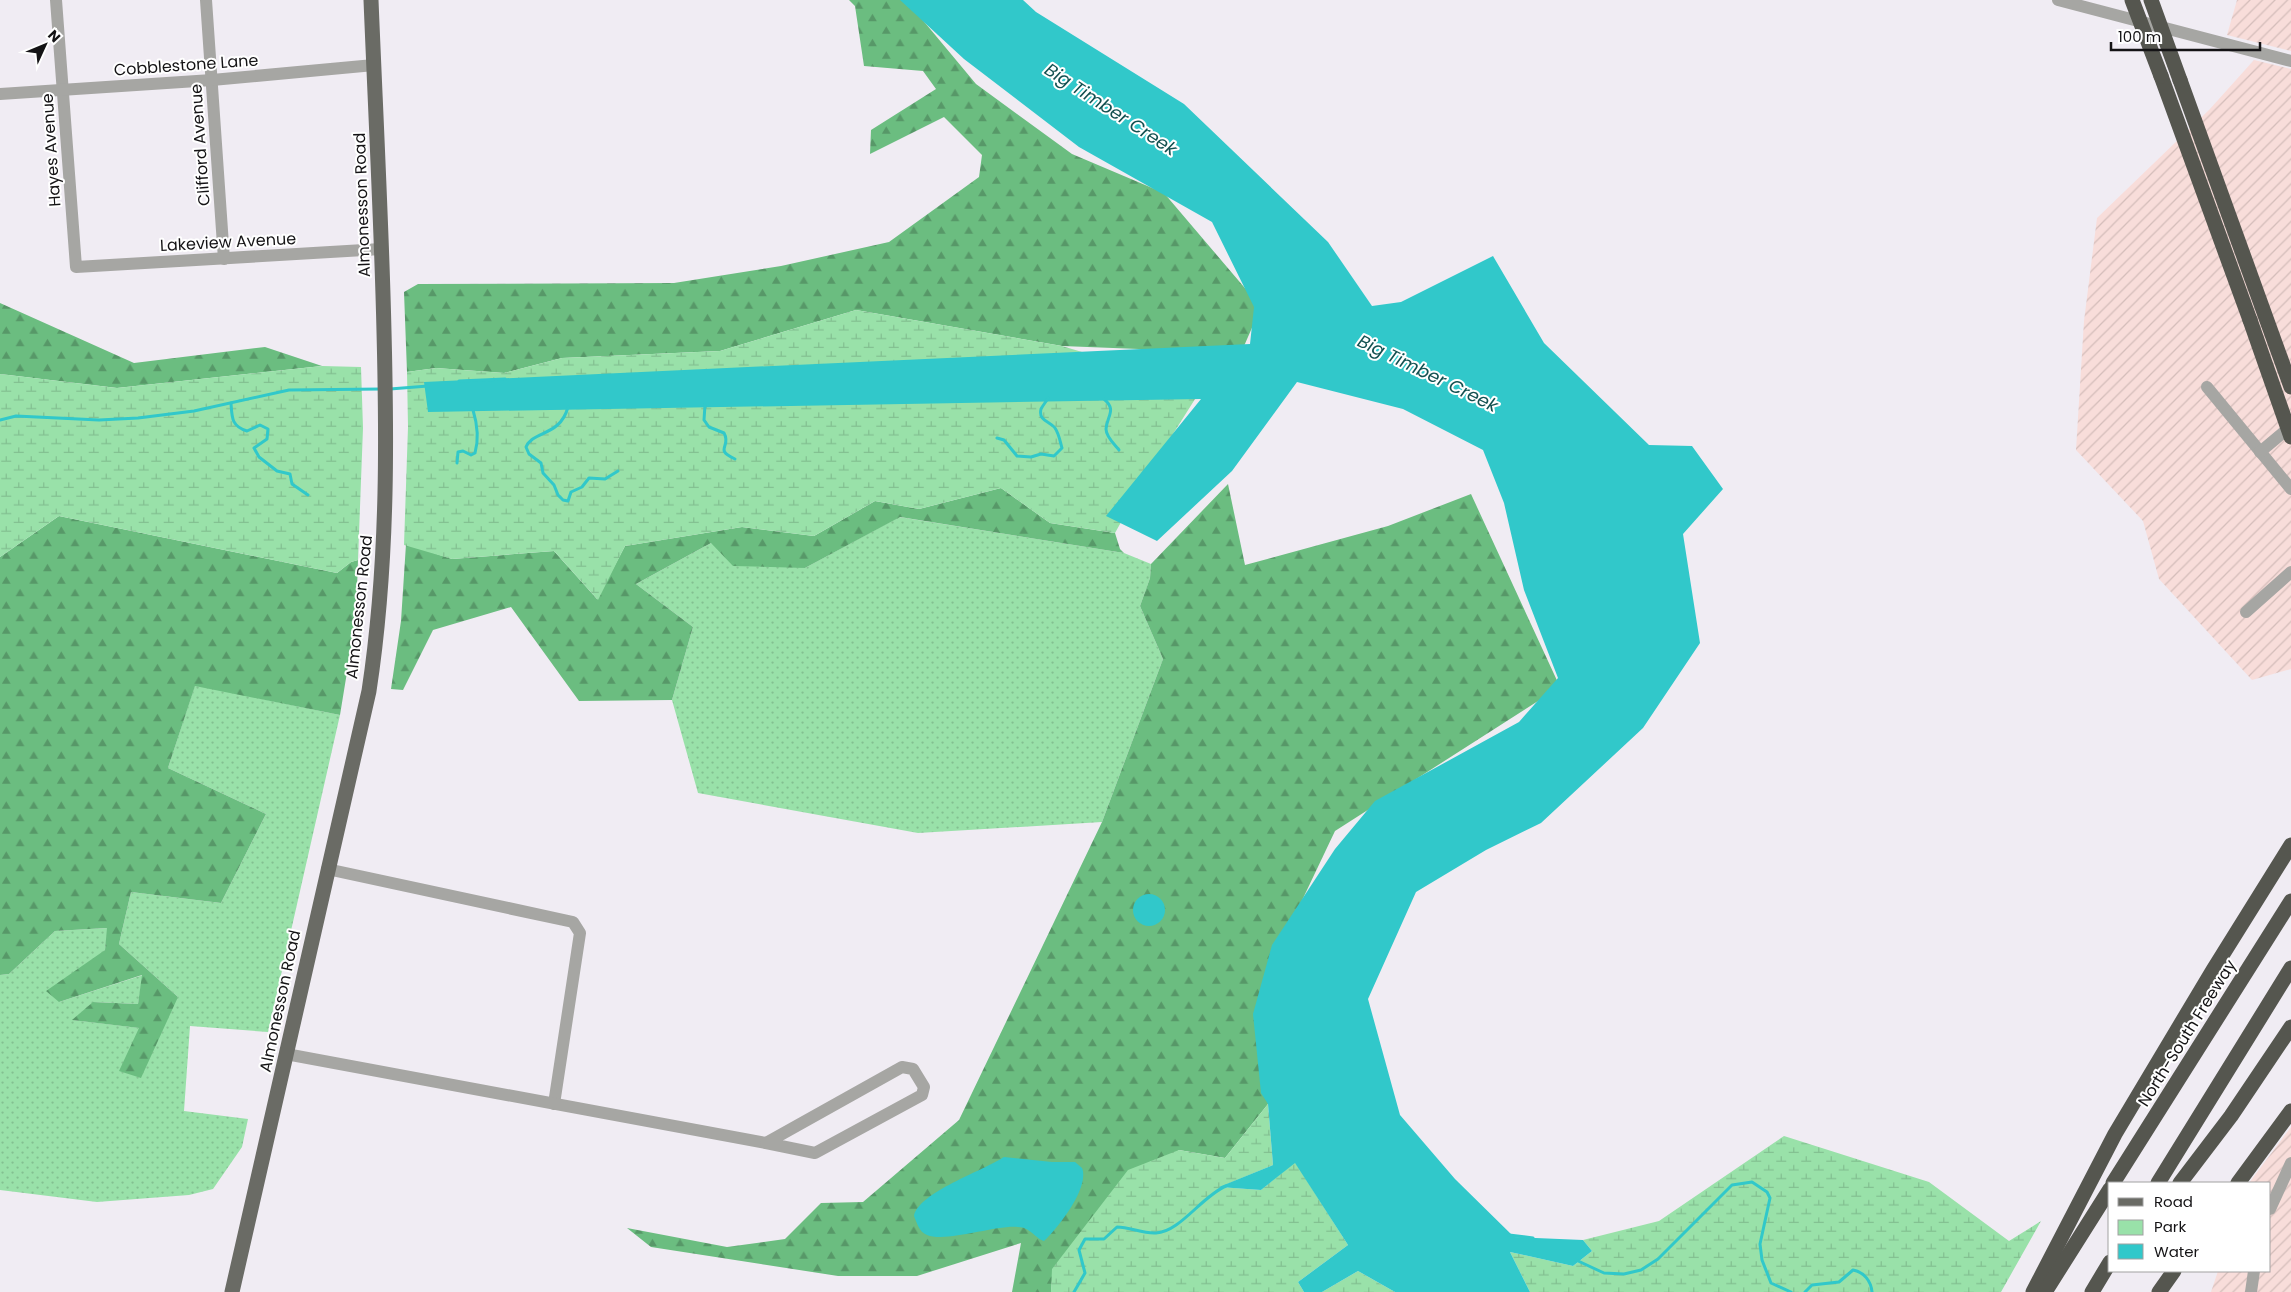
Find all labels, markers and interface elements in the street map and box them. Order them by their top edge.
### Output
north arrow [20,20,70,70]
scale bar [2111,20,2260,52]
text: N [44,25,65,47]
text: 100 m [2118,26,2161,47]
street label: Cobblestone Lane [113,48,259,82]
water label: Big Timber Creek [1040,57,1183,162]
street label: Clifford Avenue [184,83,216,207]
street label: Hayes Avenue [36,93,66,207]
street label: Almonesson Road [348,132,376,278]
street label: Lakeview Avenue [159,227,297,257]
water label: Big Timber Creek [1354,328,1503,418]
street label: Almonesson Road [340,534,378,680]
street label: Almonesson Road [254,928,306,1074]
street label: North-South Freeway [2132,955,2242,1111]
legend [2108,1182,2271,1272]
text: Road [2154,1191,2193,1212]
text: Park [2154,1216,2186,1237]
text: Water [2154,1241,2200,1262]

